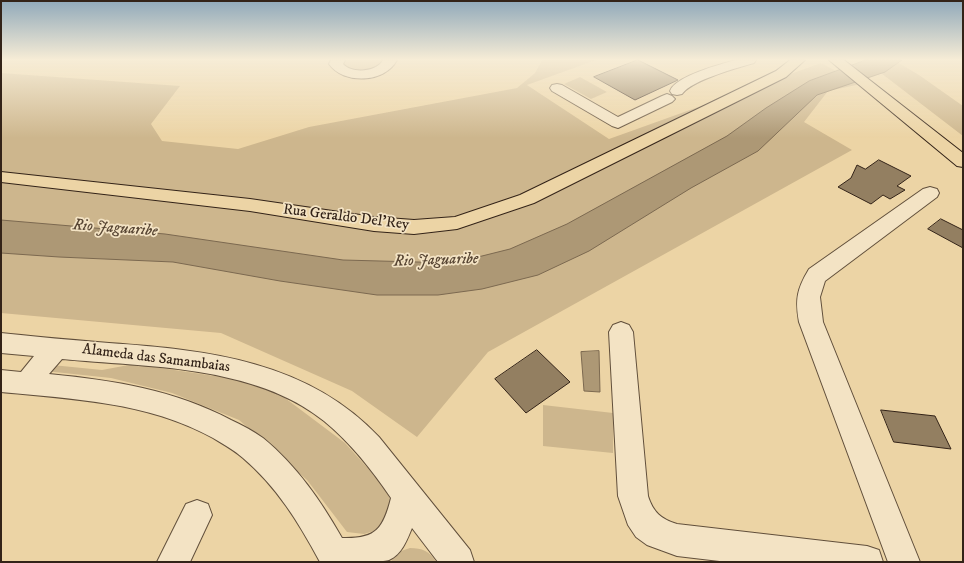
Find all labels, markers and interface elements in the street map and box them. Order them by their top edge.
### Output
street label: Rua Geraldo Del'Rey [282,201,410,235]
water label: Rio Jaguaribe [72,216,158,242]
water label: Rio Jaguaribe [393,250,479,272]
street label: Alameda das Samambaias [81,341,231,377]

